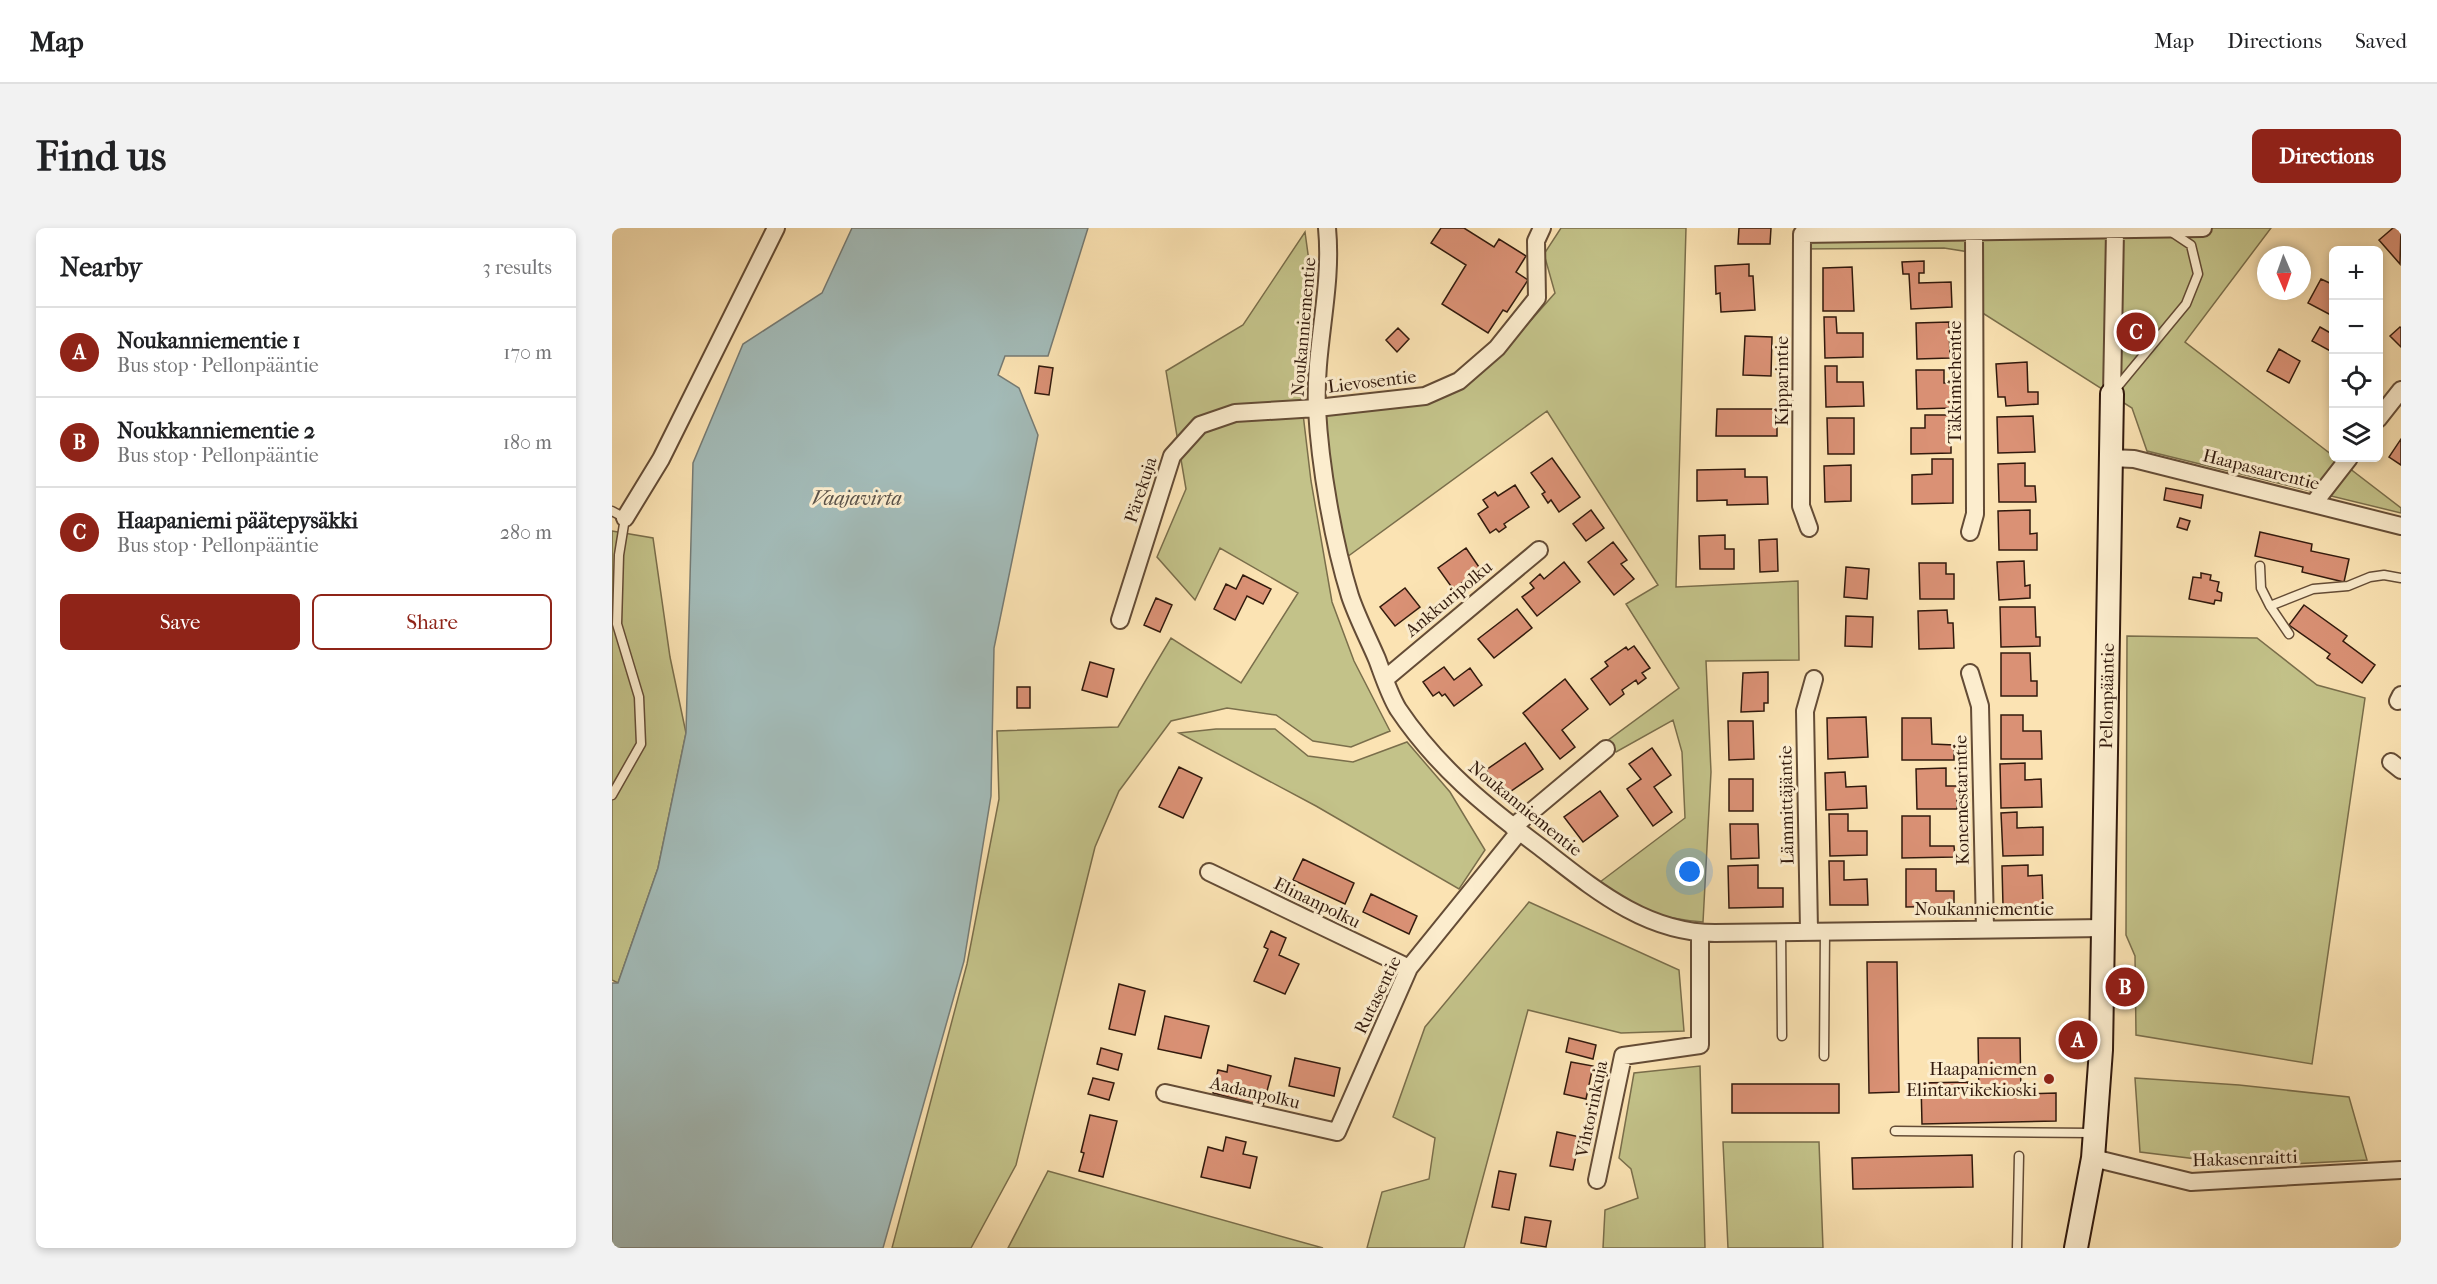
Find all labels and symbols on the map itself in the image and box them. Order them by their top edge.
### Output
north arrow [2257,246,2311,300]
street label: Noukanniementie [1287,256,1321,397]
pin: C [2116,310,2156,354]
street label: Täkkimiehentie [1945,321,1966,443]
street label: Kipparintie [1772,336,1793,426]
street label: Lievosentie [1327,366,1417,398]
street label: Haapasaarentie [2200,445,2322,495]
street label: Pärekuja [1121,454,1162,526]
water label: Vaajavirta [812,487,902,510]
street label: Ankkuripolku [1400,557,1497,642]
street label: Pellonpääntie [2096,643,2118,749]
street label: Konemestarintie [1950,735,1974,865]
street label: Lämmittäjäntie [1775,745,1799,865]
street label: Noukanniementie [1464,757,1586,861]
your location [1675,857,1704,886]
street label: Elinanpolku [1270,873,1364,933]
street label: Noukanniementie [1914,899,2054,920]
street label: Rutasentie [1350,953,1406,1037]
pin: B [2106,964,2144,1010]
pin: A [2058,1018,2098,1062]
street label: Vihtorinkuja [1571,1058,1613,1160]
place label: Haapaniemen Elintarvikekioski [1906,1059,2038,1101]
street label: Aadanpolku [1207,1072,1302,1114]
marker: Haapaniemen Elintarvikekioski [2042,1072,2056,1086]
street label: Hakasenraitti [2192,1147,2299,1171]

